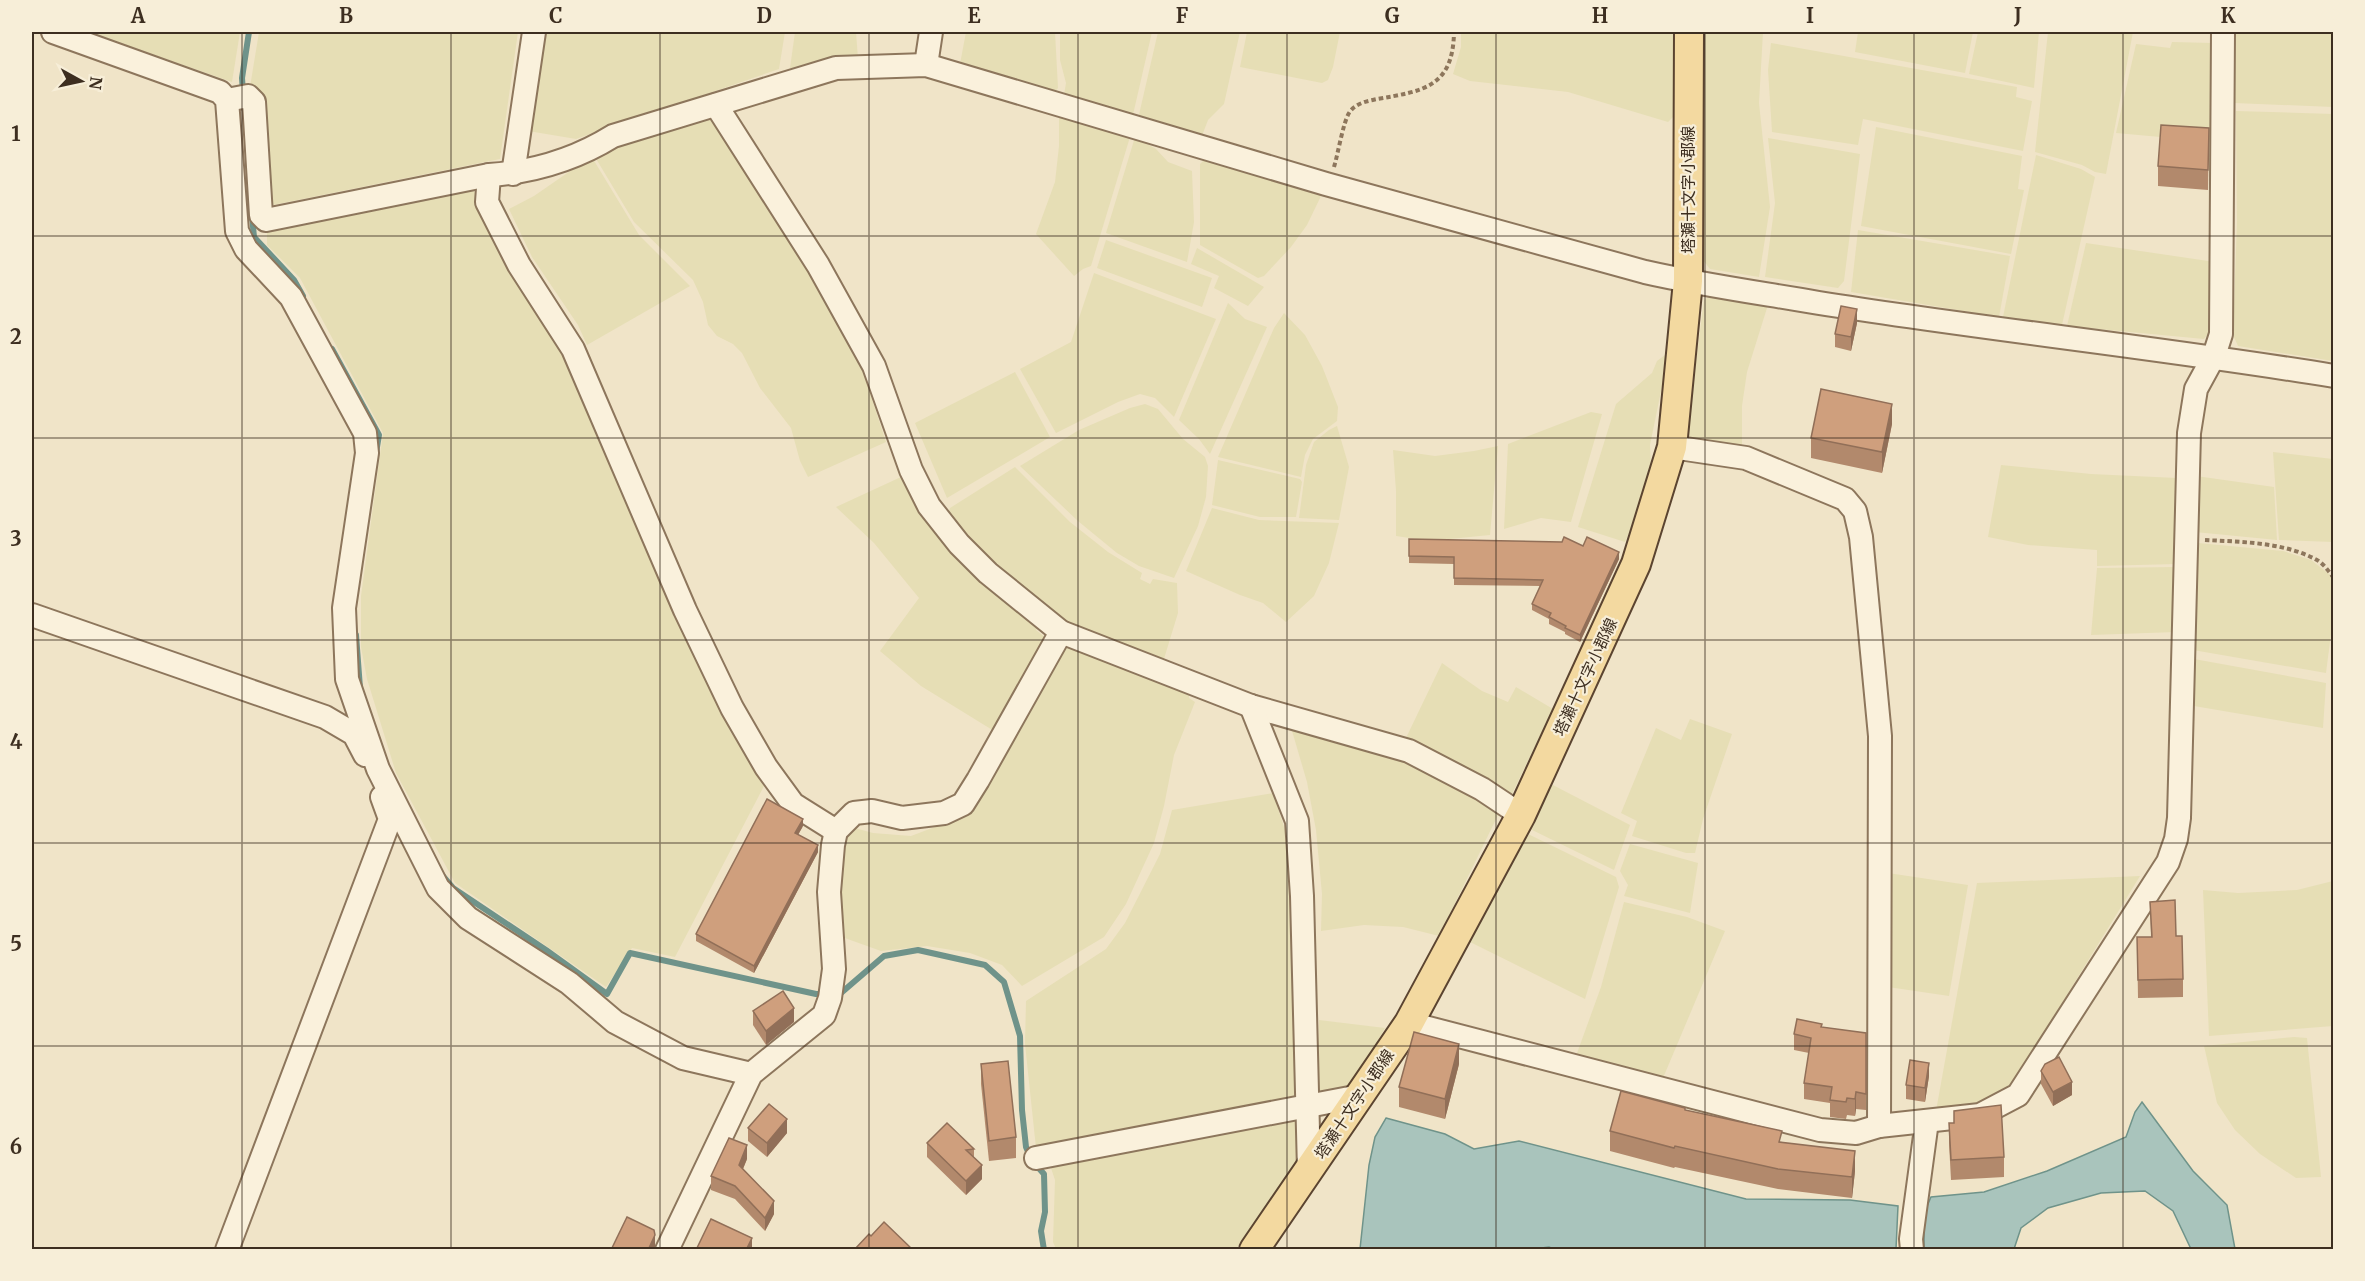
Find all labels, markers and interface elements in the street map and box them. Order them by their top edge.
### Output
text: A [130,3,146,28]
text: B [339,3,353,28]
text: C [549,3,563,28]
text: D [756,3,772,28]
text: E [967,3,981,28]
text: F [1176,3,1189,28]
text: G [1385,3,1400,28]
text: H [1592,3,1608,28]
text: I [1806,3,1814,28]
text: J [2013,3,2022,28]
text: K [2221,3,2236,28]
north arrow [51,51,111,111]
text: N [85,75,107,91]
text: 1 [11,121,21,146]
street label: 塔瀬十文字小郡線 [1678,126,1698,254]
text: 2 [10,324,22,349]
text: 3 [10,526,22,551]
street label: 塔瀬十文字小郡線 [1549,615,1621,739]
text: 4 [10,729,23,754]
text: 5 [10,931,22,956]
street label: 塔瀬十文字小郡線 [1310,1045,1398,1163]
text: 6 [10,1134,22,1159]

